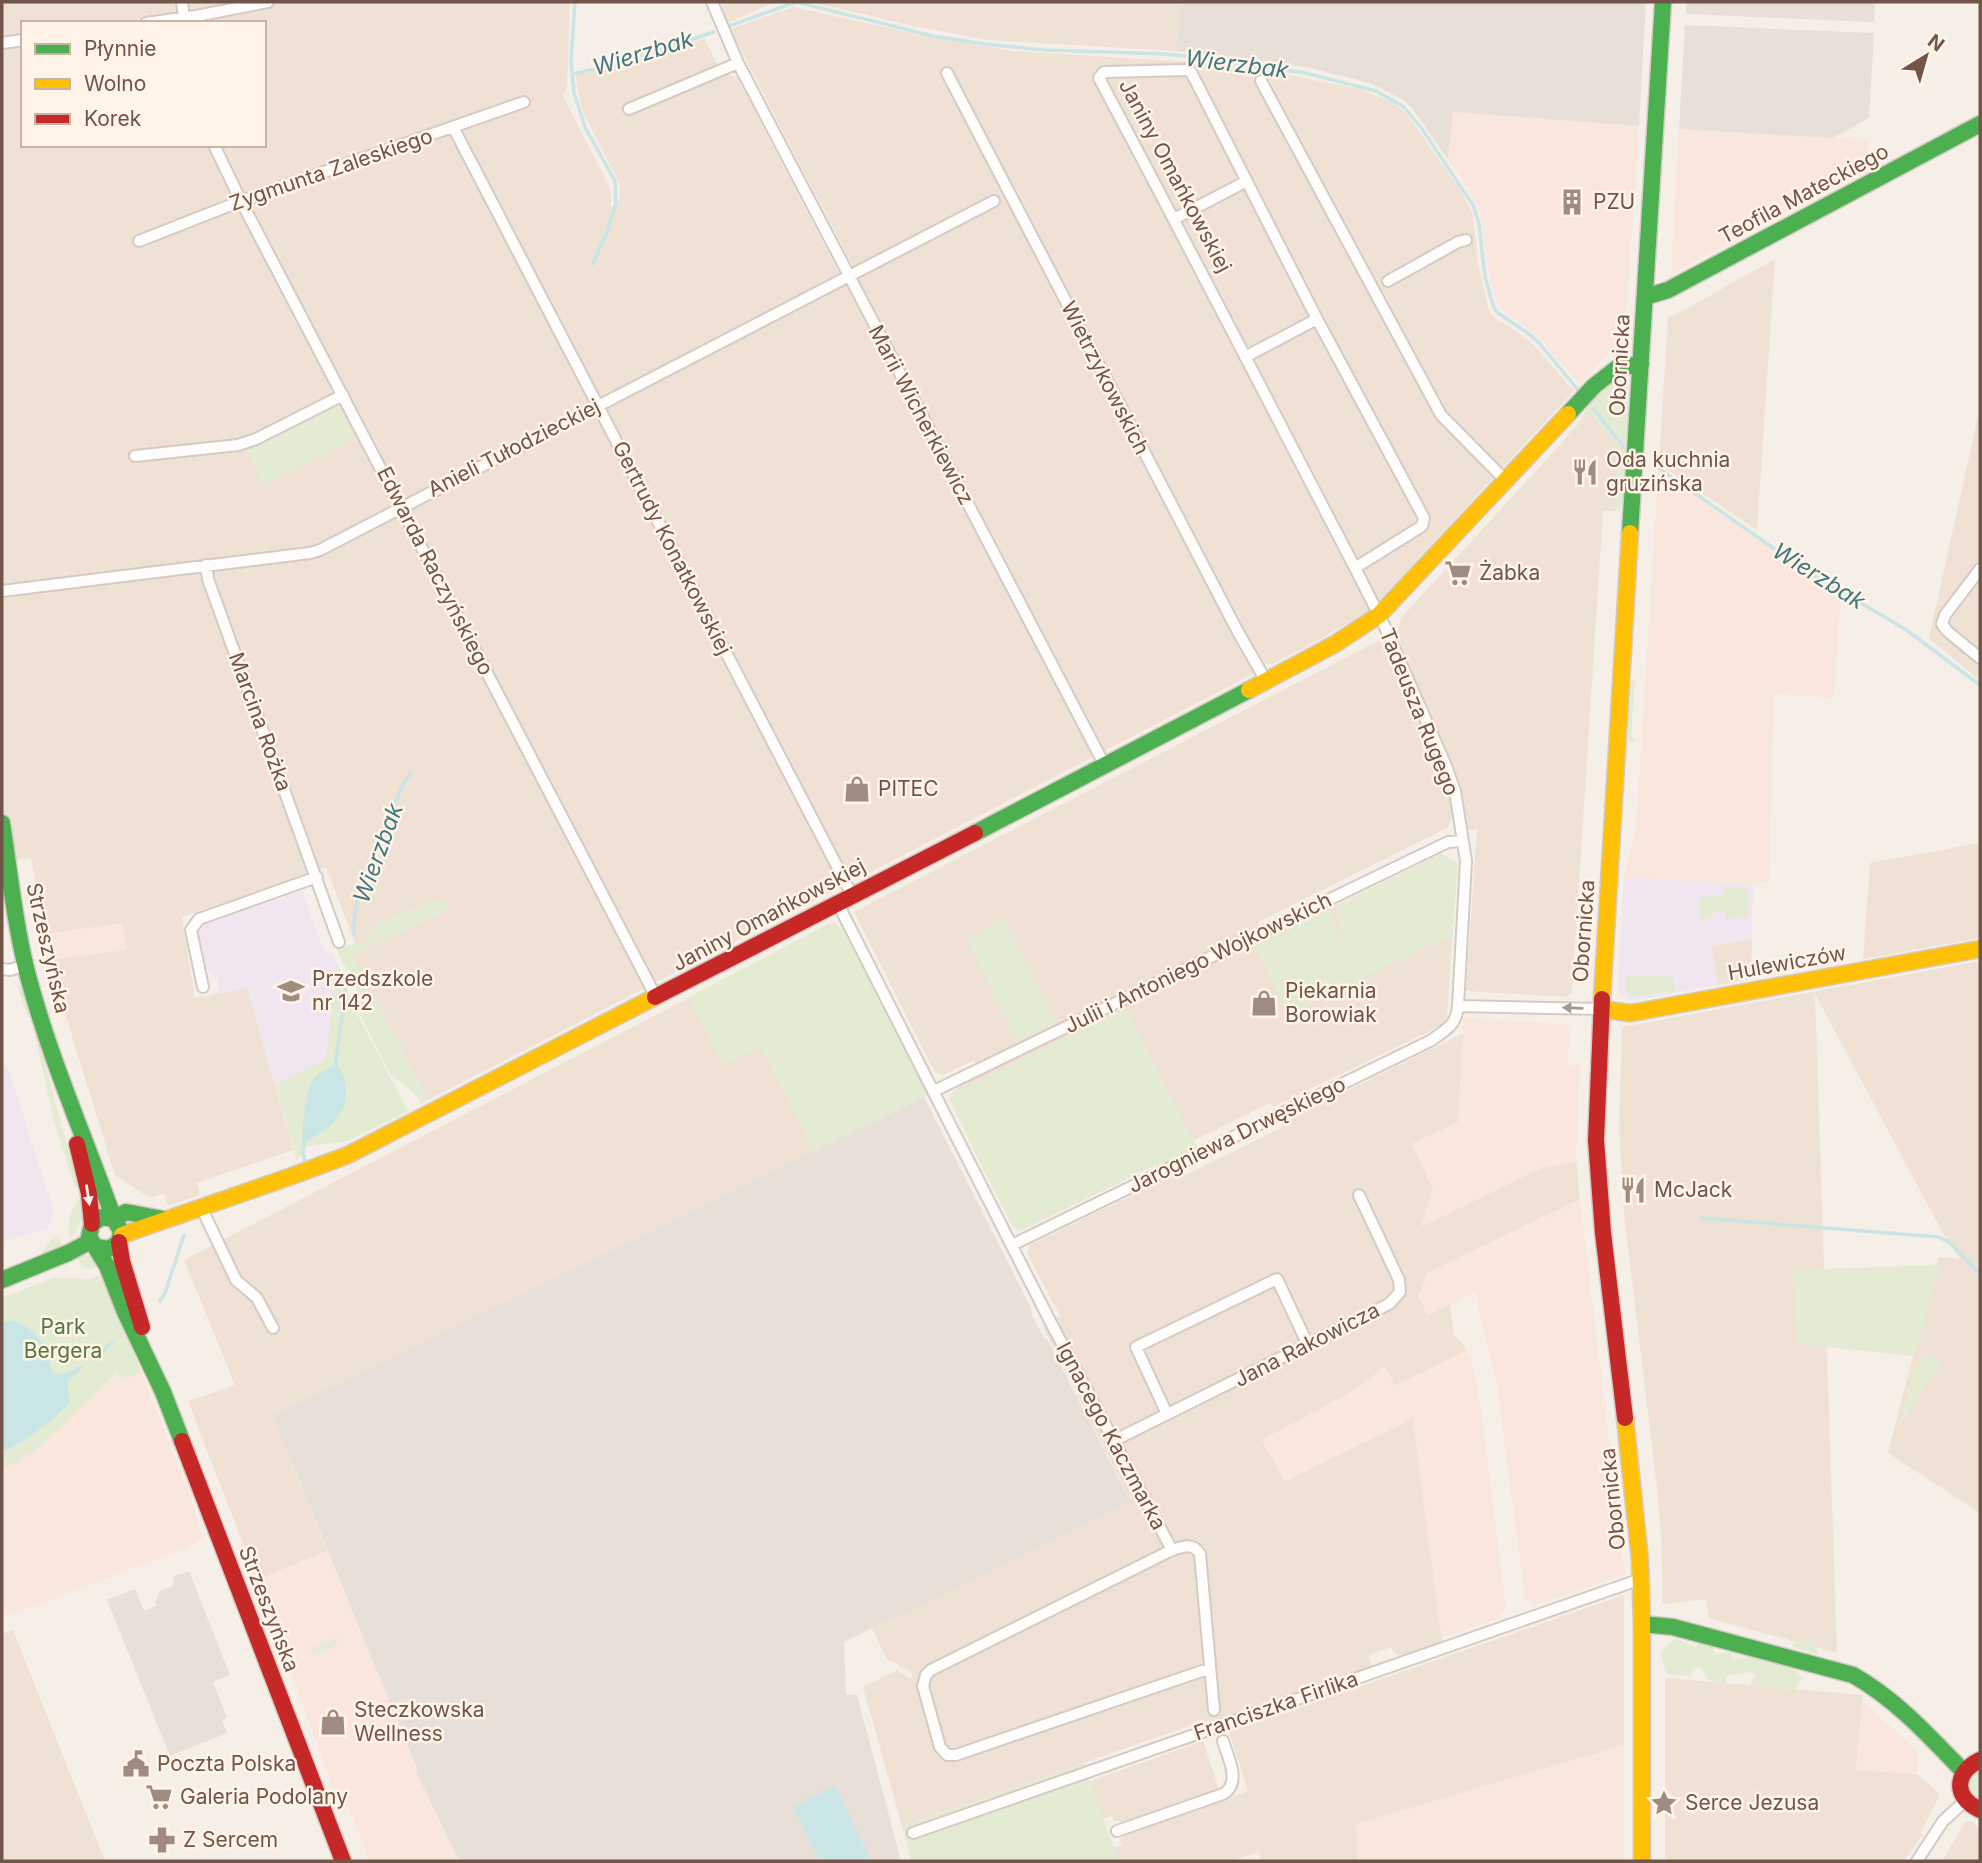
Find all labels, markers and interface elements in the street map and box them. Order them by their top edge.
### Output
legend [21,21,266,147]
north arrow [1891,21,1961,91]
water label: Wierzbak [589,24,697,82]
text: N [1923,29,1949,56]
text: Płynnie [84,36,157,61]
water label: Wierzbak [1184,44,1291,84]
text: Wolno [84,71,146,96]
street label: Janiny Omańkowskiej [1114,75,1237,277]
text: Korek [84,106,142,131]
street label: Zygmunta Zaleskiego [226,123,436,216]
street label: Teofila Mateckiego [1715,138,1893,249]
building icon: PZU [1557,187,1587,217]
place label: PZU [1593,189,1635,214]
street label: Wietrzykowskich [1056,297,1155,459]
street label: Obornicka [1604,313,1635,417]
street label: Marii Wicherkiewicz [864,321,979,509]
street label: Anieli Tułodzieckiej [423,393,604,502]
street label: Gertrudy Konatkowskiej [608,437,737,659]
place label: Oda kuchnia gruzińska [1606,447,1730,496]
restaurant icon: Oda kuchnia gruzińska [1570,457,1600,487]
street label: Edwarda Raczyńskiego [372,462,499,679]
water label: Wierzbak [1768,537,1871,616]
supermarket icon: Żabka [1443,558,1473,588]
place label: Żabka [1479,559,1540,585]
street label: Tadeusza Rugego [1374,625,1464,799]
street label: Marcina Rożka [224,649,297,795]
shop icon: PITEC [842,774,872,804]
place label: PITEC [878,776,939,801]
water label: Wierzbak [347,799,409,907]
street label: Janiny Omańkowskiej [668,853,870,976]
street label: Obornicka [1567,879,1600,983]
street label: Strzeszyńska [21,880,76,1016]
street label: Julii i Antoniego Wojkowskich [1060,887,1335,1038]
street label: Hulewiczów [1726,940,1848,985]
place label: Przedszkole nr 142 [312,966,433,1015]
school or university icon: Przedszkole nr 142 [276,976,306,1006]
place label: Piekarnia Borowiak [1285,978,1377,1027]
shop icon: Piekarnia Borowiak [1249,988,1279,1018]
one-way arrow [1562,1002,1584,1013]
street label: Jarogniewa Drwęskiego [1124,1071,1350,1198]
restaurant icon: McJack [1618,1175,1648,1205]
place label: McJack [1654,1177,1733,1202]
one-way arrow [83,1184,94,1206]
street label: Jana Rakowicza [1230,1297,1384,1392]
park label: Park Bergera [24,1314,102,1363]
street label: Ignacego Kaczmarka [1051,1338,1172,1534]
street label: Obornicka [1595,1447,1630,1551]
street label: Strzeszyńska [234,1542,305,1675]
street label: Franciszka Firlika [1190,1666,1361,1745]
place label: Steczkowska Wellness [354,1697,485,1746]
shop icon: Steczkowska Wellness [318,1707,348,1737]
public building icon: Poczta Polska [121,1749,151,1779]
place label: Poczta Polska [157,1751,296,1776]
supermarket icon: Galeria Podolany [144,1782,174,1812]
place label: Galeria Podolany [180,1784,348,1809]
place icon: Serce Jezusa [1649,1788,1679,1818]
place label: Serce Jezusa [1685,1790,1819,1815]
pharmacy icon: Z Sercem [147,1825,177,1855]
place label: Z Sercem [183,1827,278,1852]

